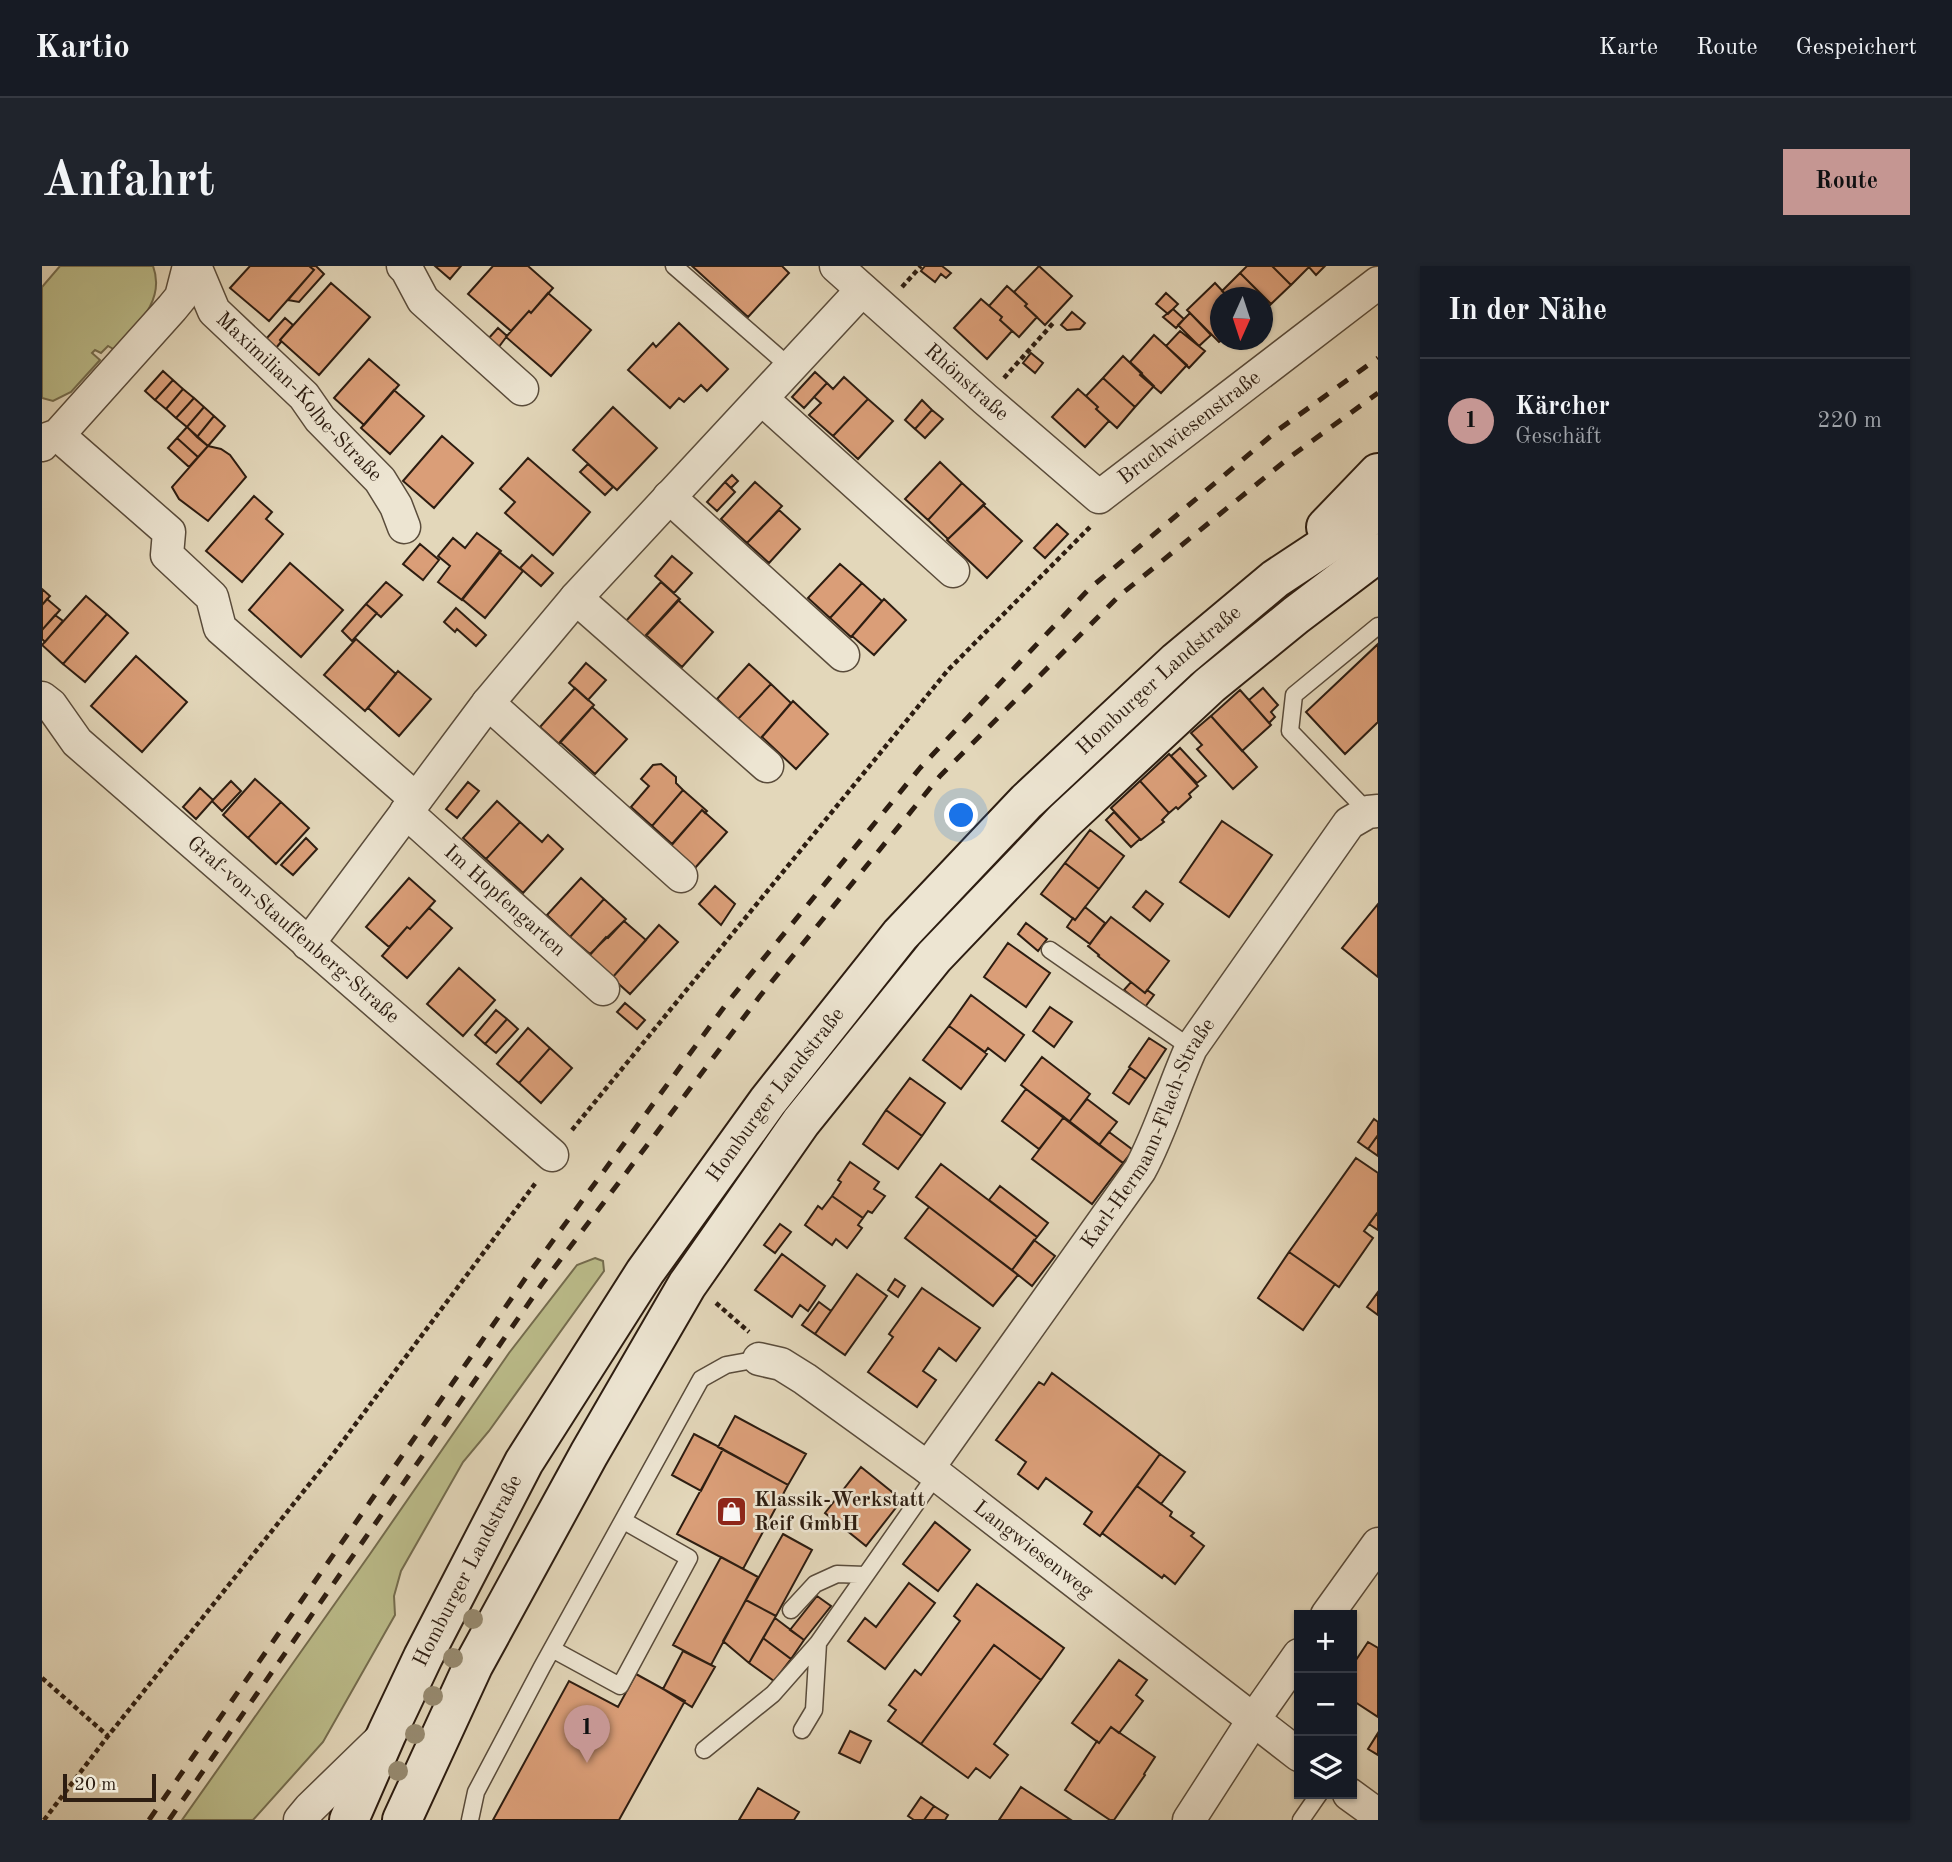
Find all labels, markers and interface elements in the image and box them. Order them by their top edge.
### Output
text: Kartio [35,32,130,65]
text: Karte [1599,36,1658,60]
text: Route [1696,36,1758,60]
text: Gespeichert [1796,36,1917,60]
button: Route [1783,149,1910,215]
text: Anfahrt [42,158,215,207]
north arrow [1210,287,1273,350]
text: In der Nähe [1448,296,1607,326]
street label: Maximilian-Kolbe-Straße [212,308,386,486]
street label: Rhönstraße [921,340,1013,425]
street label: Bruchwiesenstraße [1114,367,1264,489]
text: Kärcher [1515,394,1610,420]
text: 1 [1464,409,1478,432]
text: 220 m [1817,409,1882,432]
text: Geschäft [1515,425,1602,448]
street label: Homburger Landstraße [1073,602,1245,759]
your location [944,798,978,832]
street label: Graf-von-Stauffenberg-Straße [183,832,403,1028]
street label: Im Hopfengarten [440,841,570,961]
street label: Homburger Landstraße [703,1004,848,1186]
street label: Karl-Hermann-Flach-Straße [1077,1014,1219,1252]
street label: Homburger Landstraße [409,1472,526,1670]
place label: Klassik-Werkstatt Reif GmbH [754,1490,925,1535]
shop icon: Klassik-Werkstatt Reif GmbH [714,1495,748,1529]
street label: Langwiesenweg [970,1497,1098,1603]
map controls [1294,1610,1357,1799]
button: + [1294,1610,1357,1673]
button: − [1294,1673,1357,1736]
pin: 1 [564,1705,610,1763]
button: layers [1294,1736,1357,1799]
scale bar [63,1771,156,1803]
text: 20 m [74,1776,116,1795]

